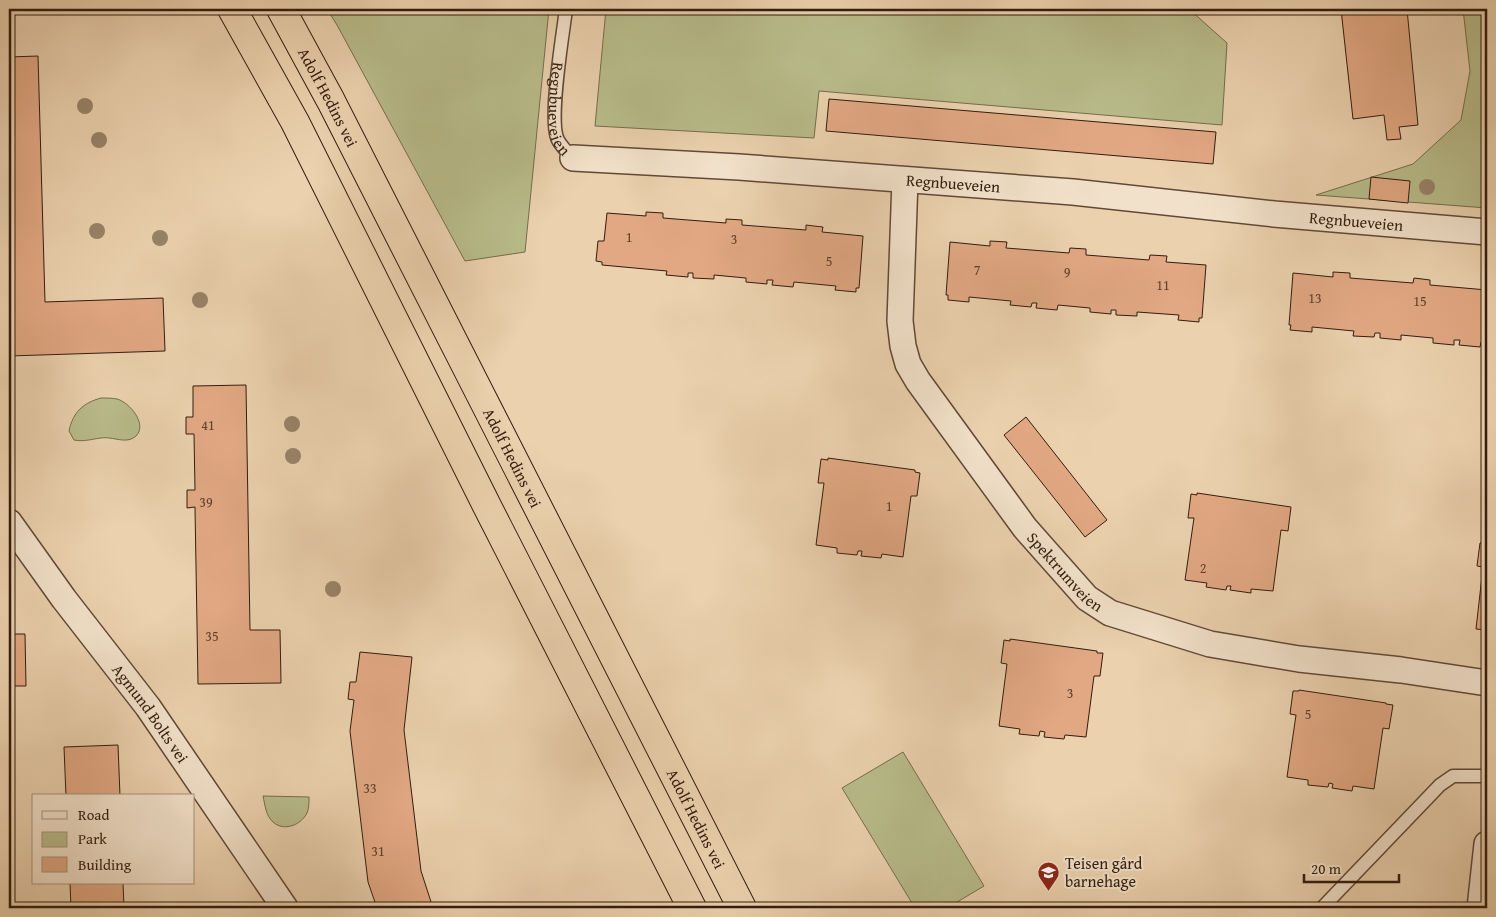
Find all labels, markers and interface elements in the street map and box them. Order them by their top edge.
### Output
street label: Adolf Hedins vei [292,43,365,151]
street label: Regnbueveien [543,61,577,161]
street label: Regnbueveien [905,168,1001,199]
street label: Regnbueveien [1308,205,1404,237]
house number: 1 [626,227,632,247]
house number: 3 [731,229,737,249]
house number: 5 [826,251,832,271]
house number: 7 [974,260,981,280]
house number: 9 [1064,262,1071,282]
house number: 11 [1156,275,1170,295]
house number: 13 [1308,288,1322,308]
house number: 15 [1413,291,1427,311]
street label: Adolf Hedins vei [477,404,548,512]
house number: 41 [201,415,215,435]
house number: 39 [199,492,213,512]
house number: 1 [886,496,892,516]
street label: Spektrumveien [1022,526,1108,617]
house number: 2 [1200,558,1206,578]
house number: 35 [205,626,219,646]
street label: Agmund Bolts vei [107,658,195,768]
house number: 3 [1067,683,1073,703]
house number: 5 [1305,704,1311,724]
street label: Adolf Hedins vei [661,764,732,873]
house number: 33 [363,778,377,798]
legend [32,794,195,884]
text: Road [78,804,109,825]
text: Park [78,828,107,849]
house number: 31 [371,841,385,861]
place label: Teisen gård barnehage [1065,851,1143,893]
scale bar [1304,852,1398,884]
text: Building [78,854,132,875]
text: 20 m [1311,858,1342,879]
school or university icon: Teisen gård barnehage [1037,860,1061,891]

